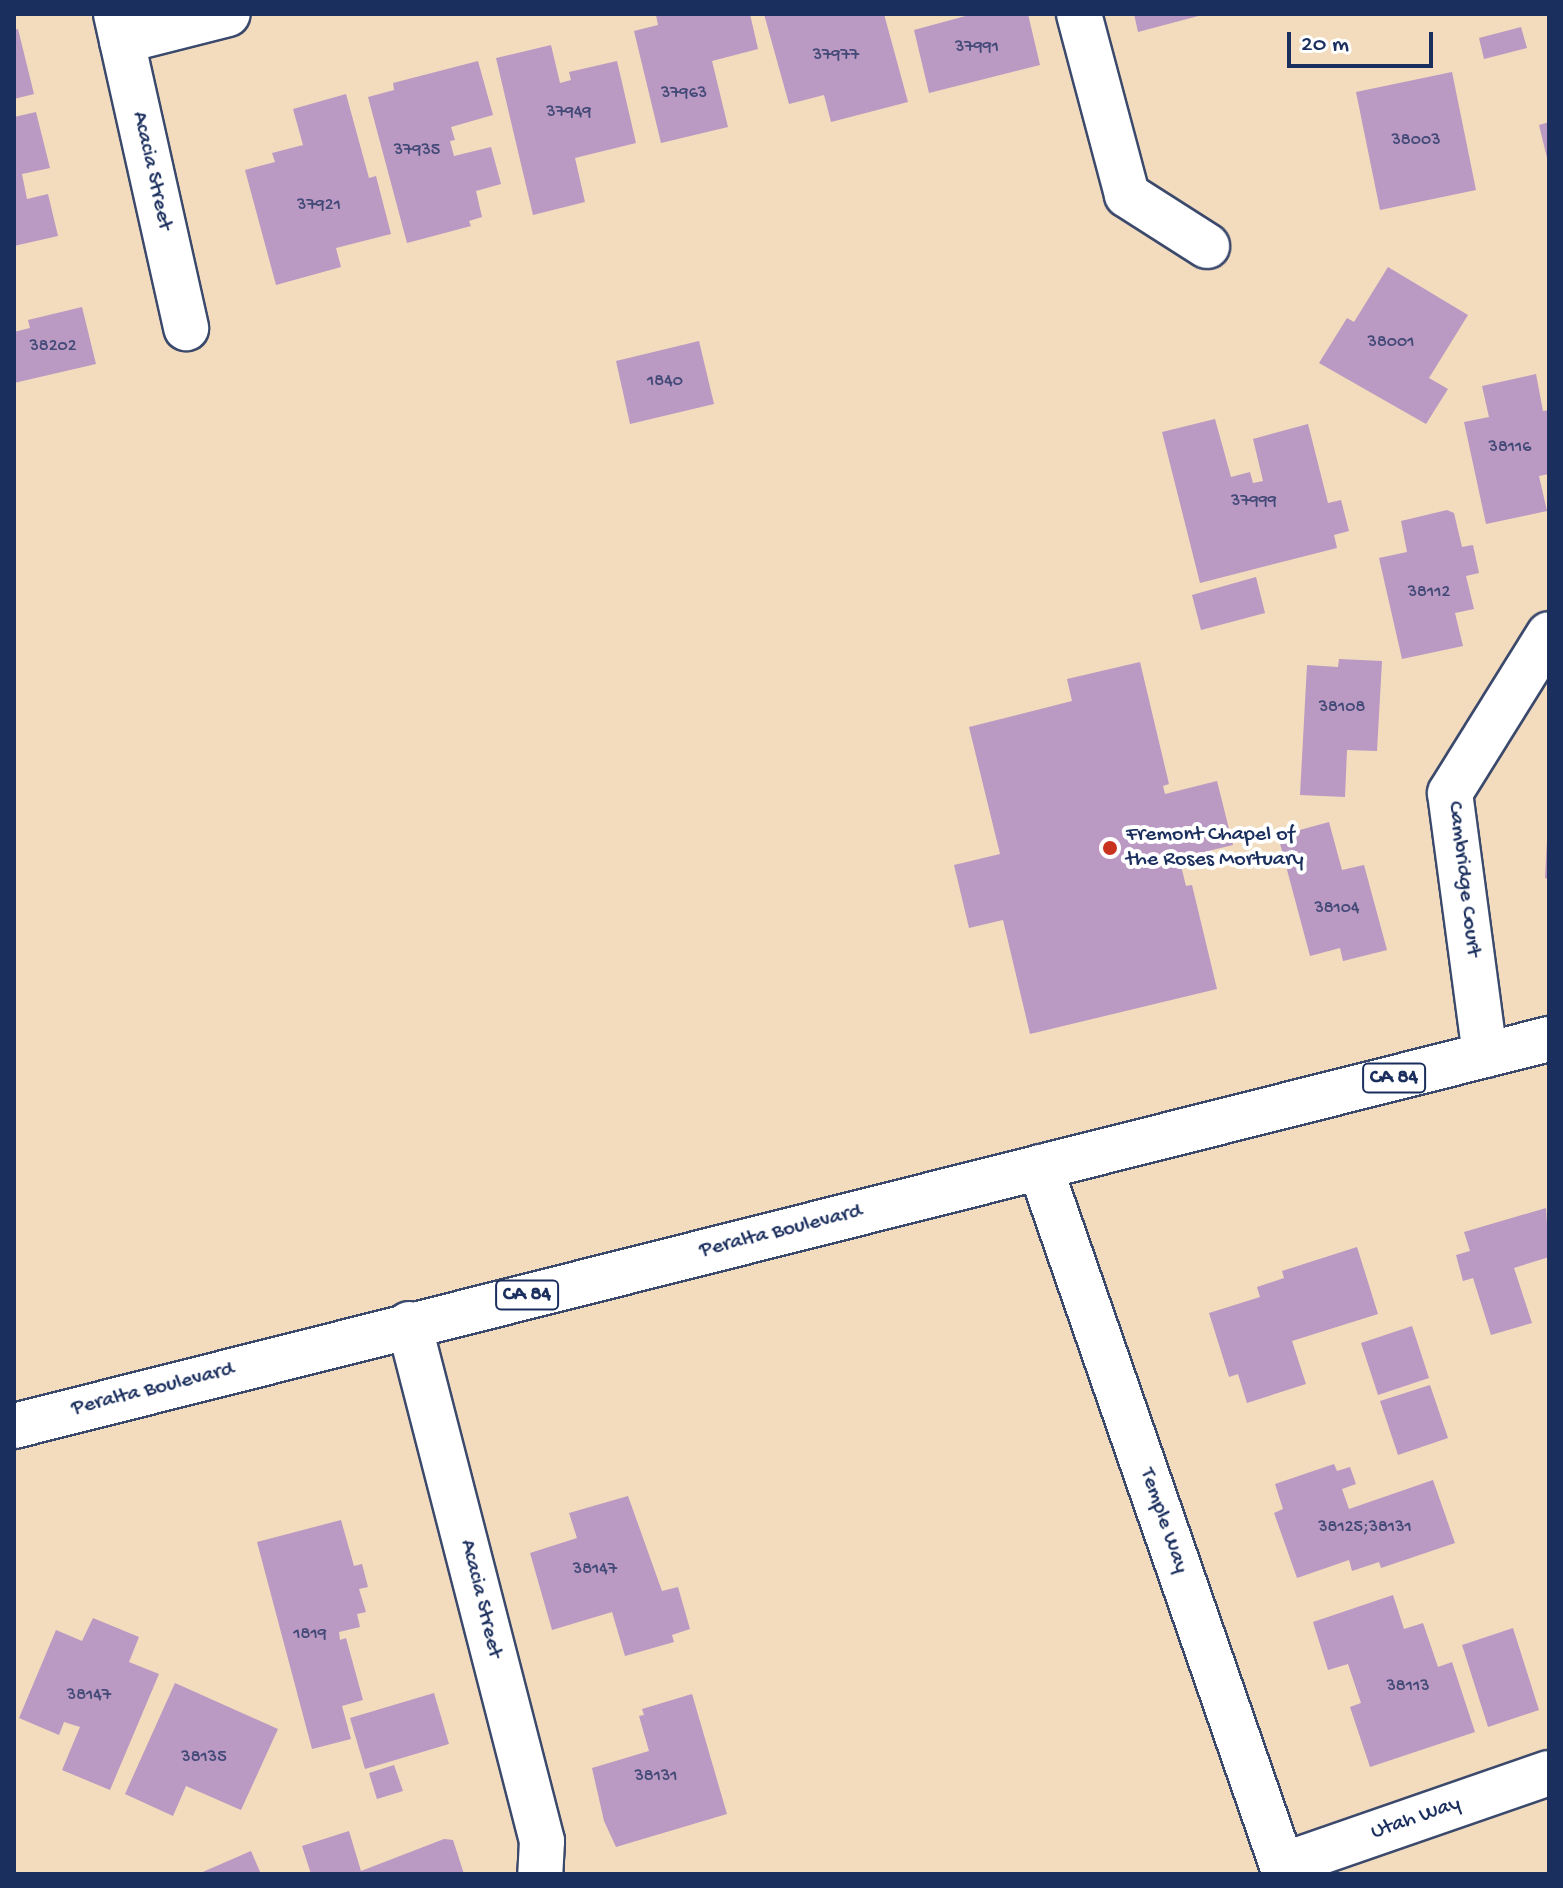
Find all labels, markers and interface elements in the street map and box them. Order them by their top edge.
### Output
scale bar [1291,16,1437,66]
text: 20 m [1301,31,1349,60]
house number: 37991 [955,37,999,59]
house number: 37977 [813,45,859,67]
house number: 37963 [661,83,707,105]
house number: 37949 [546,102,592,124]
street label: Acacia Street [125,109,177,233]
house number: 38003 [1392,130,1440,152]
house number: 37935 [394,140,440,162]
house number: 37921 [297,195,341,217]
house number: 38001 [1368,332,1414,354]
house number: 38202 [29,336,77,358]
house number: 1840 [647,371,683,393]
house number: 38116 [1489,437,1531,459]
house number: 37999 [1231,491,1277,513]
house number: 38112 [1408,582,1450,604]
house number: 38108 [1319,697,1365,719]
street label: Cambridge Court [1440,800,1486,958]
place label: Fremont Chapel of the Roses Mortuary [1126,822,1304,874]
marker: Fremont Chapel of the Roses Mortuary [1101,839,1119,857]
house number: 38104 [1314,898,1360,920]
road number: CA 84 [1362,1062,1426,1094]
street label: Peralta Boulevard [697,1199,865,1265]
road number: CA 84 [495,1279,559,1311]
street label: Peralta Boulevard [69,1357,237,1423]
street label: Temple Way [1133,1465,1193,1577]
house number: 38125;38131 [1318,1517,1412,1539]
street label: Acacia Street [453,1537,507,1661]
house number: 38147 [573,1559,617,1581]
house number: 1819 [293,1624,327,1646]
house number: 38113 [1386,1676,1430,1698]
house number: 38147 [67,1685,111,1707]
house number: 38135 [181,1747,227,1769]
house number: 38131 [634,1766,678,1788]
street label: Utah Way [1368,1791,1464,1847]

